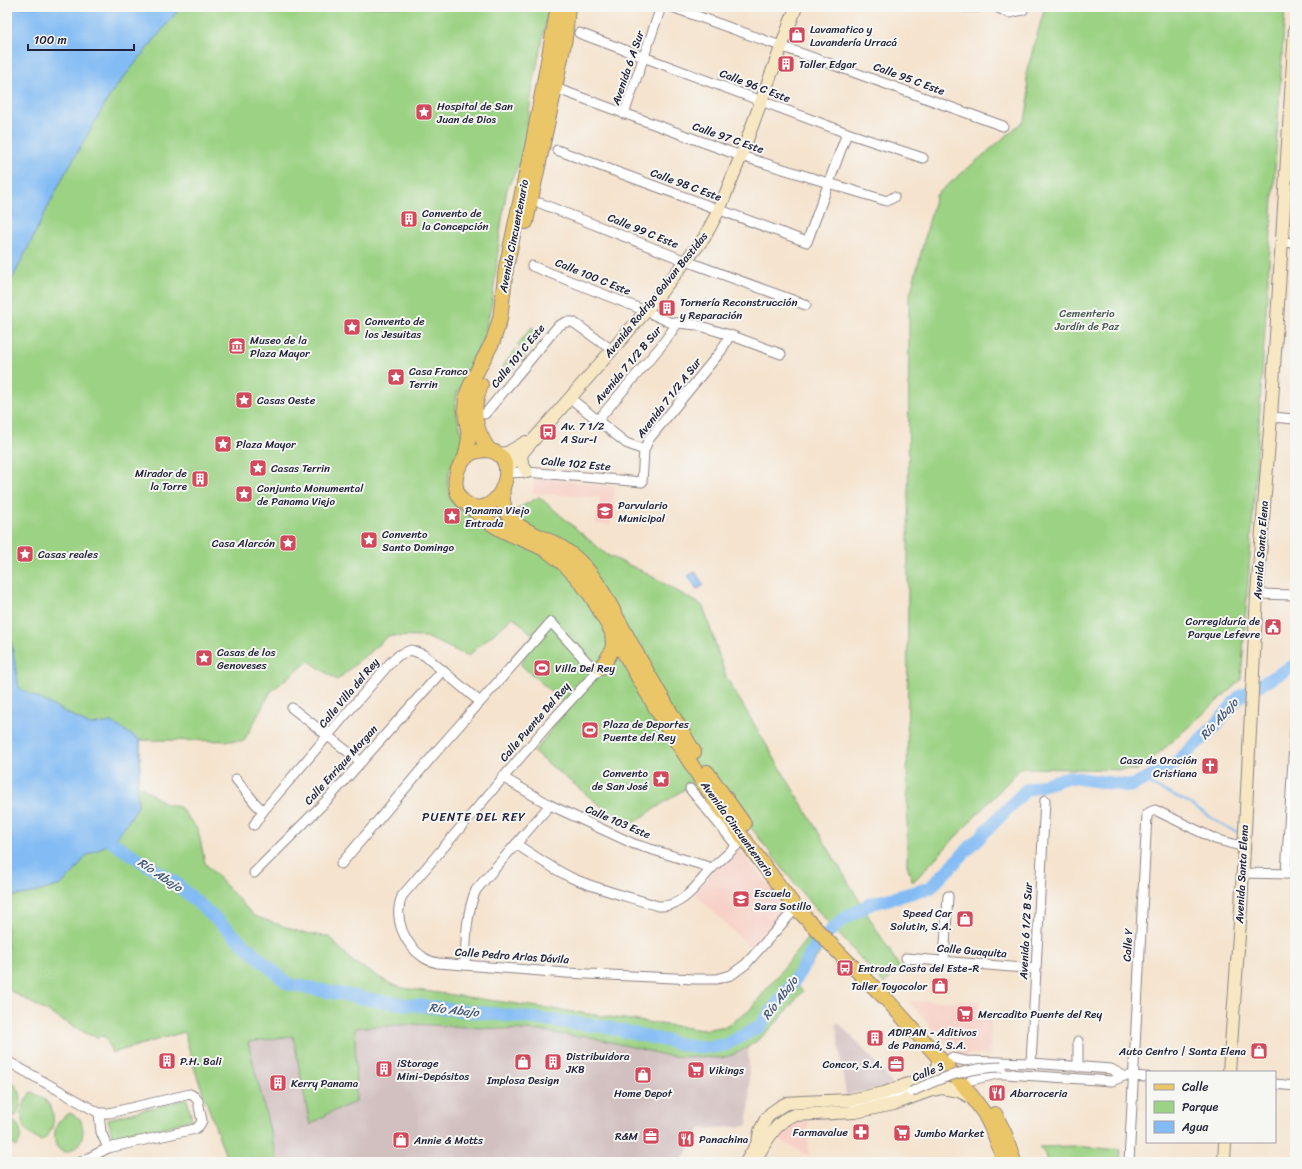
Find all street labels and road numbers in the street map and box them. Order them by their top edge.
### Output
street label: Avenida 6 A Sur [606,27,650,109]
street label: Calle 95 C Este [871,57,948,101]
street label: Calle 96 C Este [717,64,793,108]
street label: Calle 97 C Este [690,117,767,159]
street label: Calle 98 C Este [648,163,725,207]
street label: Avenida Cincuentenario [494,178,534,295]
street label: Calle 99 C Este [605,208,682,254]
street label: Avenida Rodrigo Galvan Bastidas [598,227,713,363]
street label: Calle 100 C Este [552,253,634,301]
street label: Calle 101 C Este [486,320,550,392]
street label: Avenida 7 1/2 B Sur [589,321,667,409]
street label: Avenida 7 1/2 A Sur [631,353,707,443]
street label: Calle 102 Este [540,451,612,477]
street label: Avenida Santa Elena [1248,500,1274,601]
street label: Calle Villa del Rey [314,654,384,732]
street label: Calle Puente Del Rey [495,678,575,766]
street label: Calle Enrique Morgan [300,721,382,809]
street label: Avenida Cincuentenario [695,776,779,881]
street label: Calle 103 Este [582,800,654,844]
street label: Avenida Santa Elena [1230,824,1254,925]
street label: Avenida 6 1/2 B Sur [1014,881,1038,981]
street label: Calle Y [1118,927,1138,962]
street label: Calle Guaquita [936,938,1008,964]
street label: Calle Pedro Arias Dávila [454,943,570,969]
street label: Calle 3 [909,1057,947,1087]

